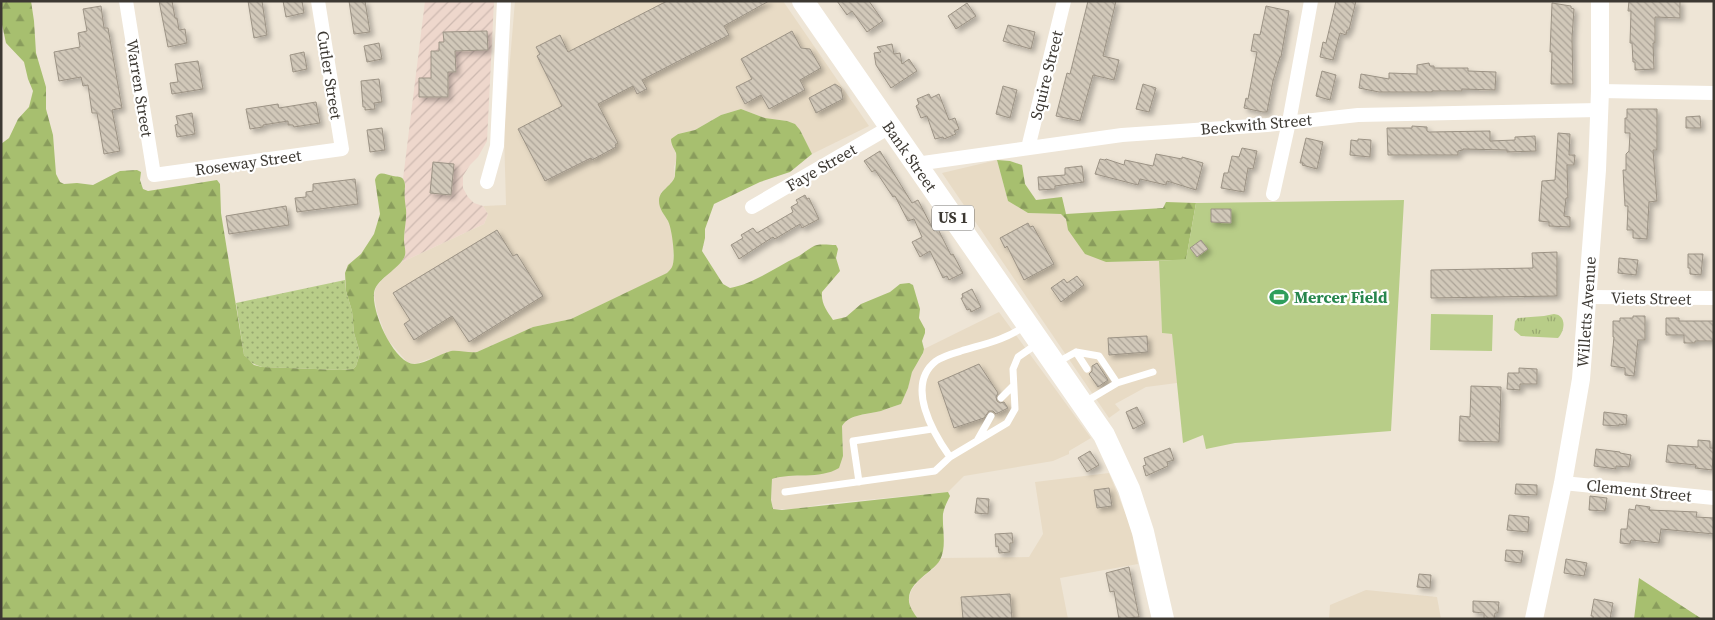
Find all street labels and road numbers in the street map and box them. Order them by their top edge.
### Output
street label: Squire Street [1024,27,1068,122]
street label: Cutler Street [312,29,348,122]
street label: Warren Street [121,38,159,139]
street label: Beckwith Street [1199,108,1313,140]
street label: Bank Street [878,116,943,196]
street label: Faye Street [782,138,861,196]
street label: Roseway Street [193,144,303,180]
road number: US 1 [932,206,974,230]
street label: Willetts Avenue [1571,256,1601,368]
street label: Viets Street [1611,286,1692,310]
street label: Clement Street [1585,474,1693,507]

